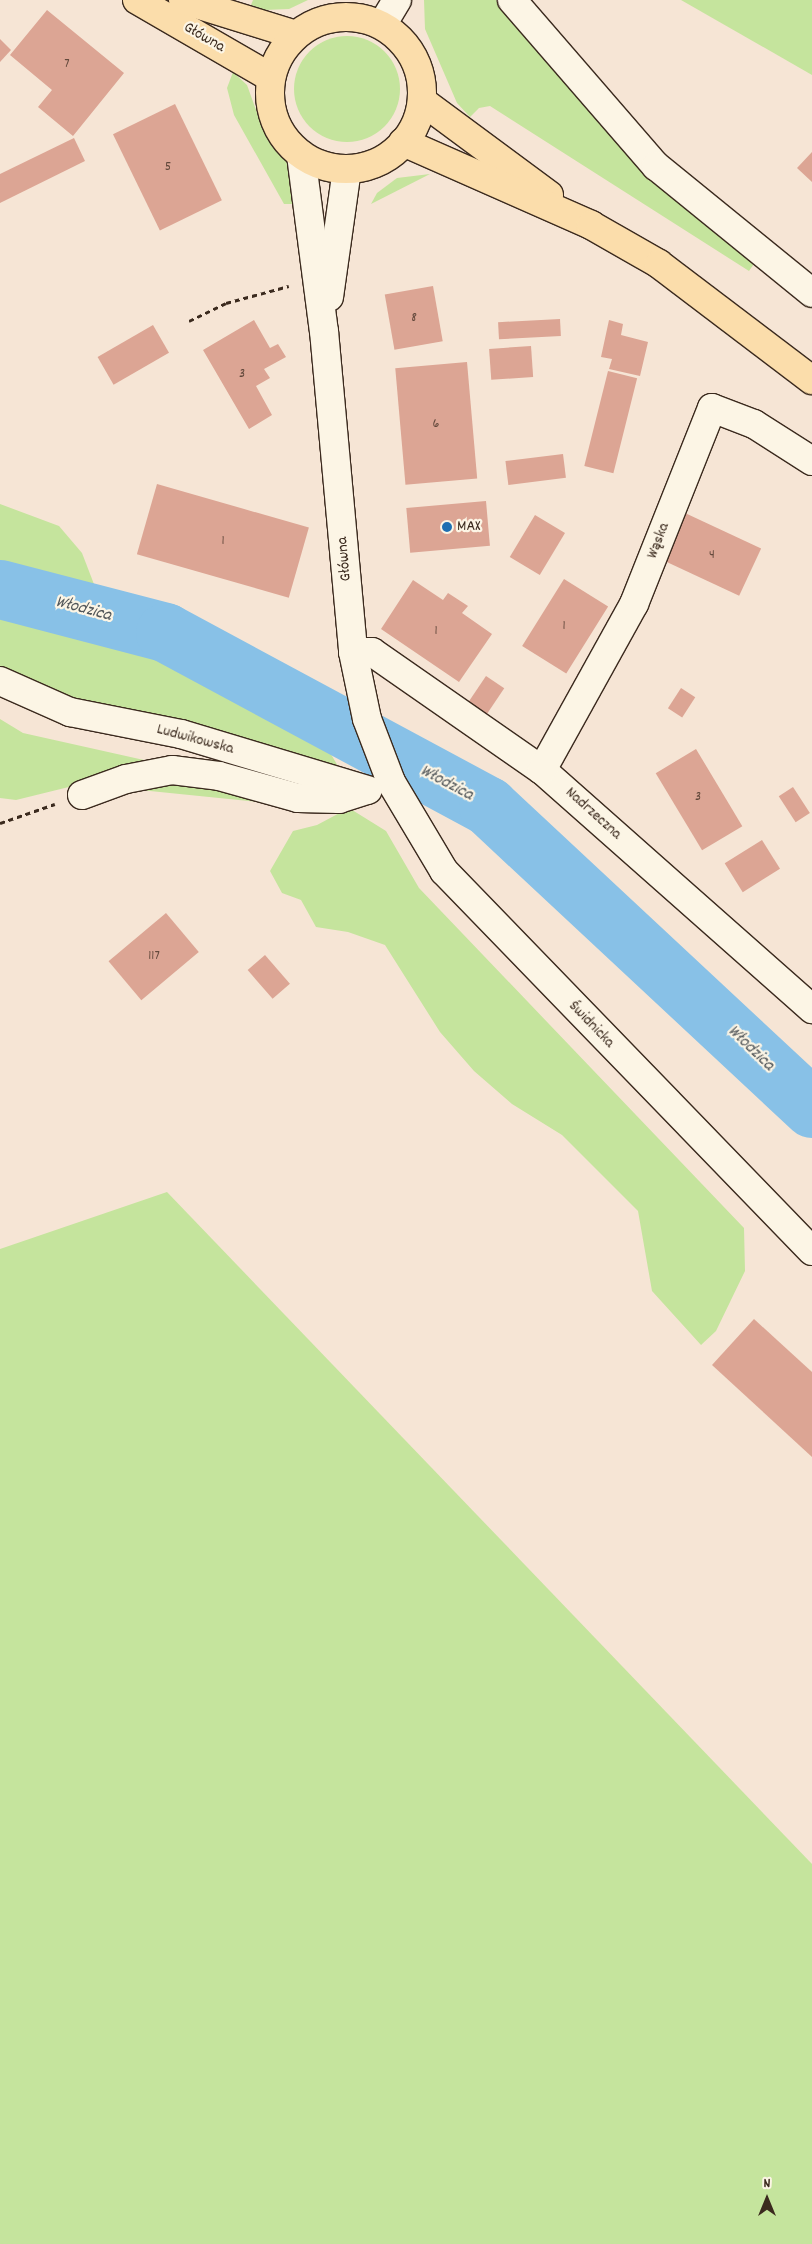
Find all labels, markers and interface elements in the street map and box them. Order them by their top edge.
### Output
street label: Główna [180,19,228,57]
house number: 7 [64,56,70,72]
house number: 5 [165,159,171,175]
house number: 8 [411,310,417,326]
house number: 3 [239,366,245,382]
house number: 6 [433,416,439,432]
place label: MAX [457,517,481,537]
street label: Wąska [643,520,675,562]
marker: MAX [441,521,453,533]
house number: 1 [221,533,225,549]
street label: Główna [333,536,357,582]
house number: 4 [709,547,715,563]
water label: Włodzica [53,592,113,628]
house number: 1 [562,618,566,634]
house number: 1 [434,623,438,639]
street label: Ludwikowska [154,721,236,759]
water label: Włodzica [416,761,476,807]
street label: Nadrzeczna [561,784,625,844]
house number: 3 [695,789,701,805]
house number: 117 [148,948,160,964]
street label: Świdnicka [564,997,618,1053]
water label: Włodzica [722,1021,778,1077]
north arrow [742,2174,792,2224]
text: N [764,2174,770,2194]

